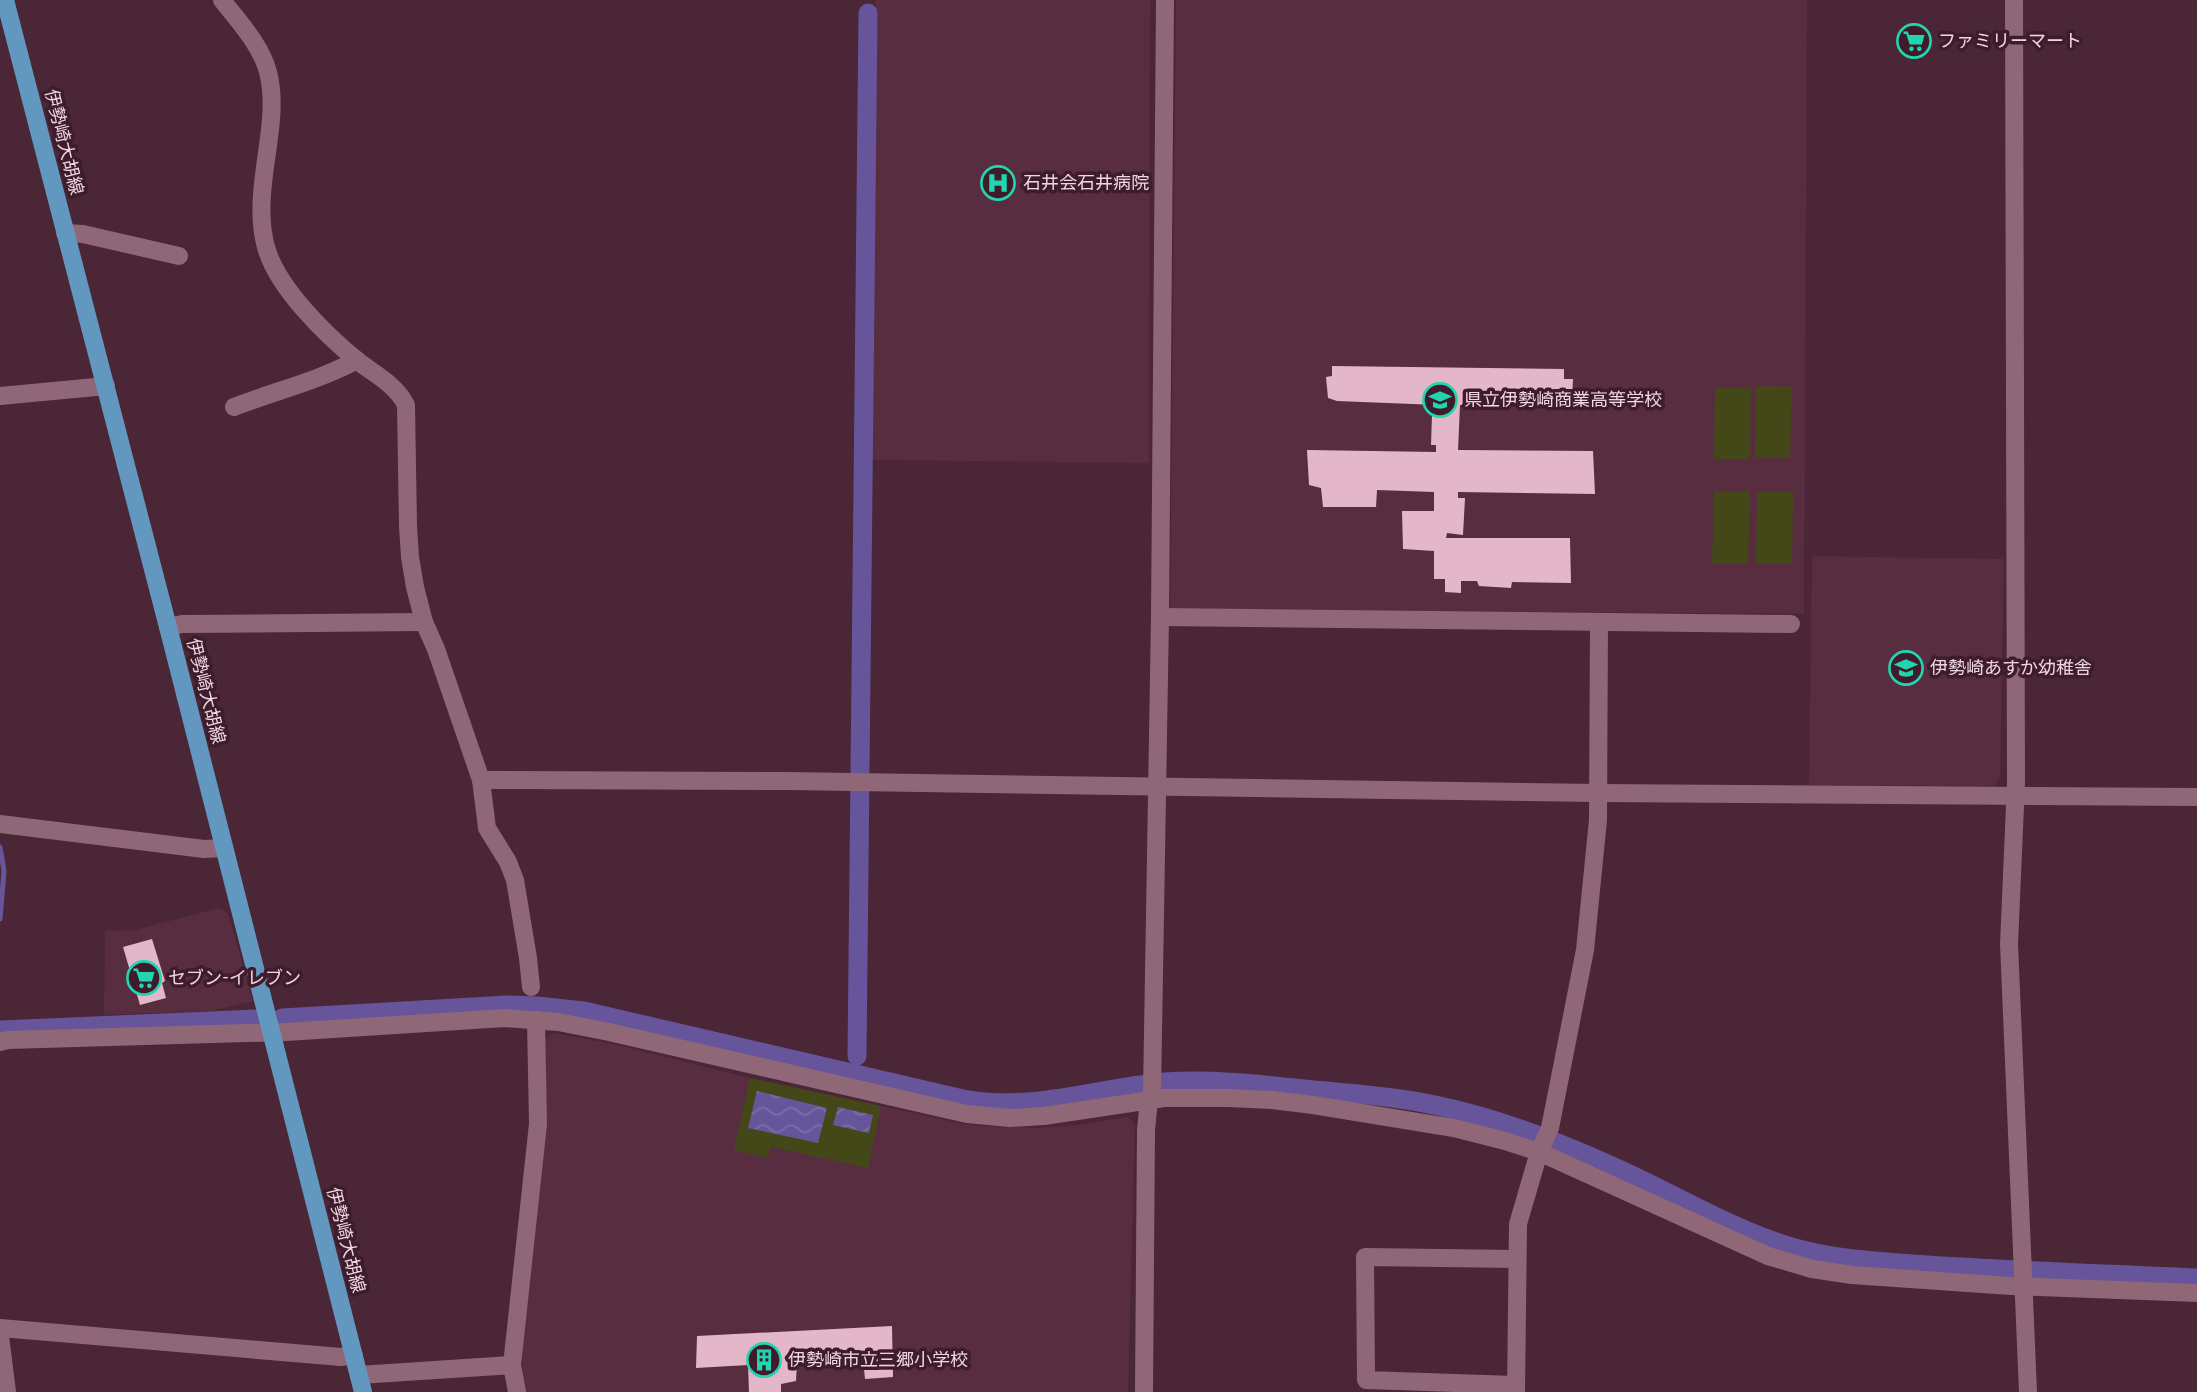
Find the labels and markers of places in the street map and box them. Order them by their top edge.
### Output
supermarket icon: ファミリーマート [1895,22,1933,60]
place label: ファミリーマート [1938,29,2082,52]
hospital icon: 石井会石井病院 [979,164,1017,202]
place label: 石井会石井病院 [1023,171,1149,194]
school or university icon: 県立伊勢崎商業高等学校 [1421,381,1459,419]
place label: 県立伊勢崎商業高等学校 [1464,388,1662,411]
school or university icon: 伊勢崎あすか幼稚舎 [1887,649,1925,687]
place label: 伊勢崎あすか幼稚舎 [1930,656,2092,679]
supermarket icon: セブン-イレブン [125,959,163,997]
place label: セブン-イレブン [168,966,301,989]
building icon: 伊勢崎市立三郷小学校 [745,1341,783,1379]
place label: 伊勢崎市立三郷小学校 [788,1348,968,1371]

